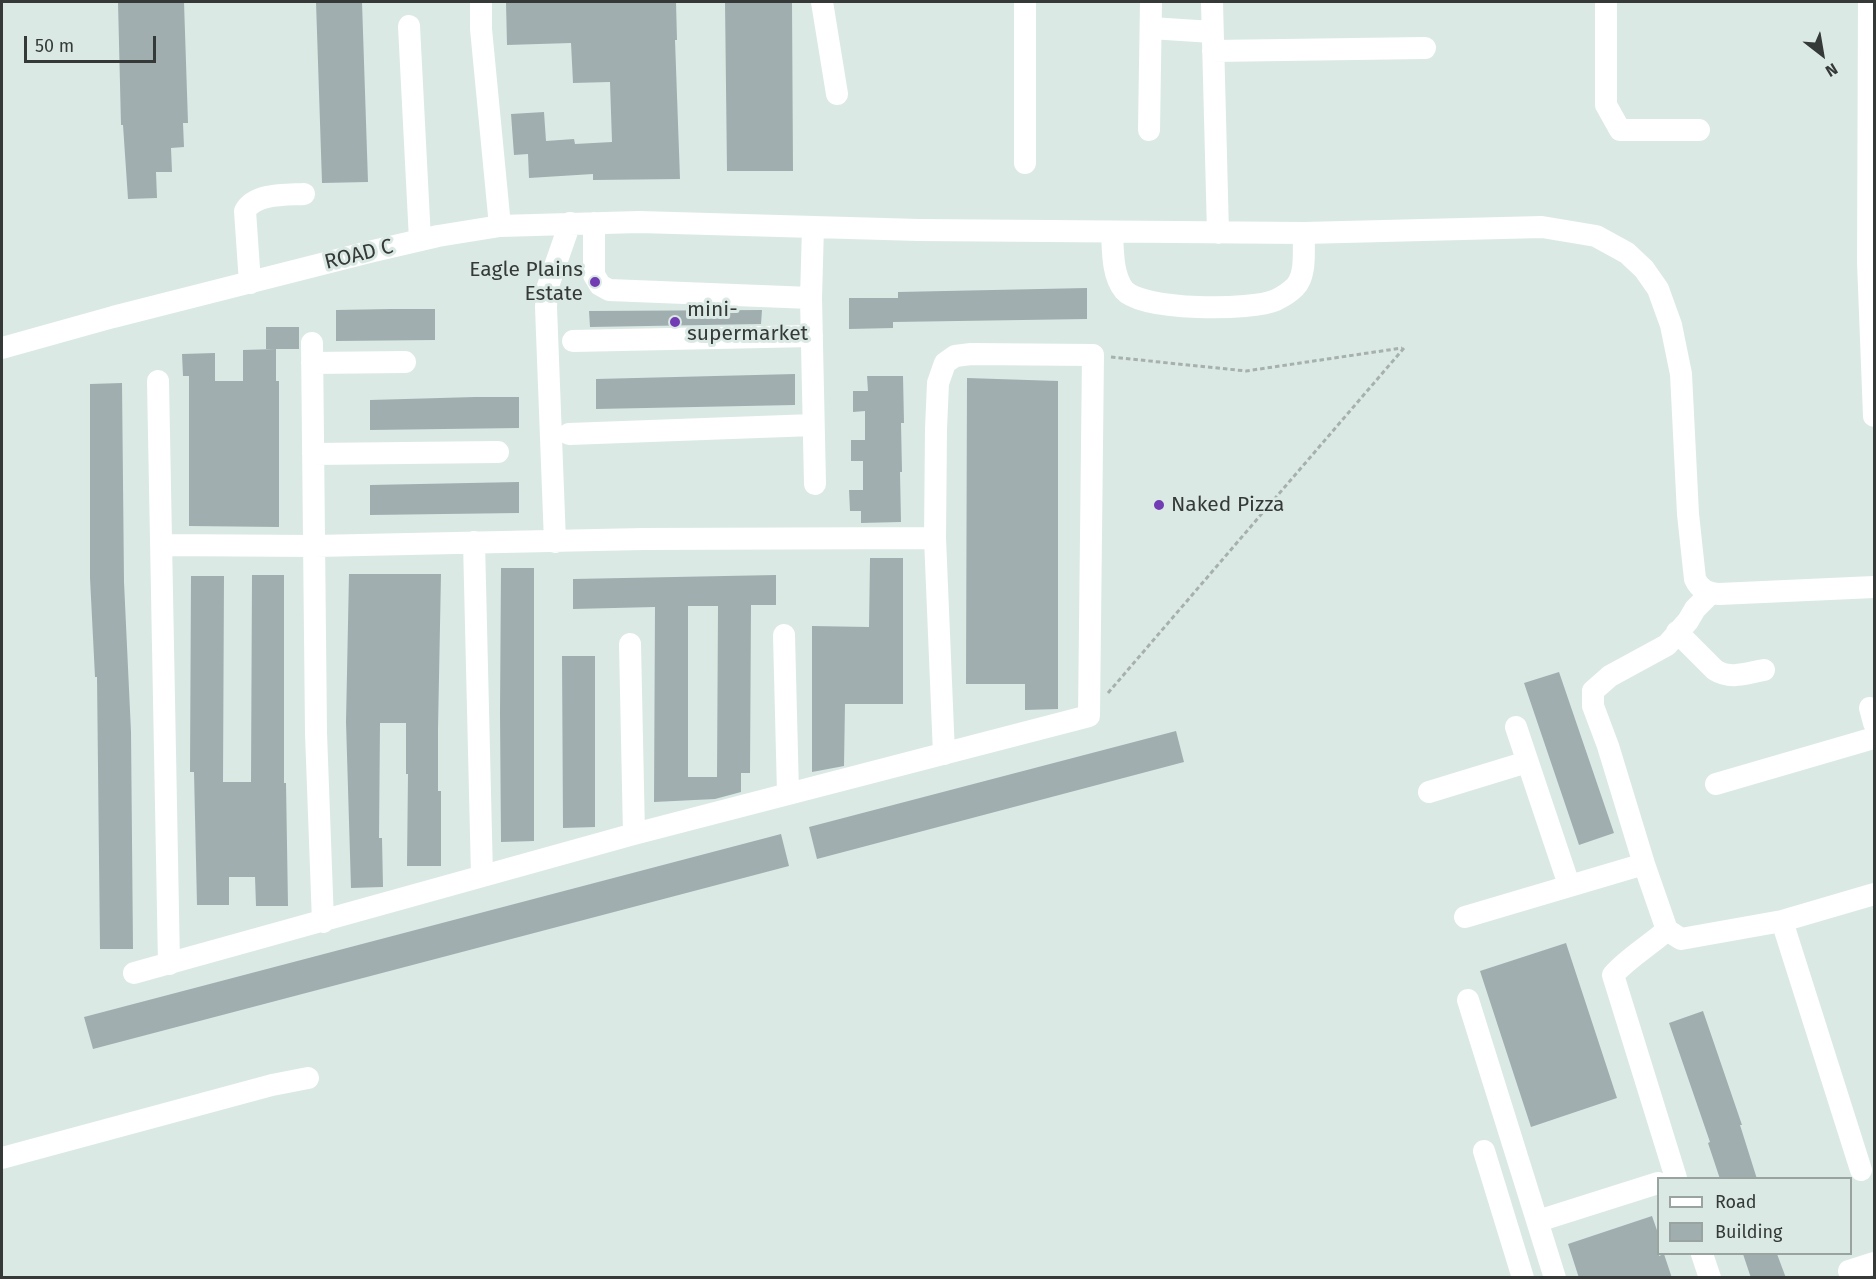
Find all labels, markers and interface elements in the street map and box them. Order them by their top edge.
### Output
scale bar [27,24,159,62]
north arrow [1792,24,1852,84]
text: 50 m [35,35,74,57]
text: N [1822,59,1841,81]
street label: ROAD C [322,234,396,276]
place label: Eagle Plains Estate [469,257,583,307]
marker: Eagle Plains Estate [588,275,602,289]
place label: mini- supermarket [687,297,808,347]
marker: mini- supermarket [668,315,682,329]
place label: Naked Pizza [1171,492,1284,518]
marker: Naked Pizza [1152,498,1166,512]
legend [1657,1177,1852,1255]
text: Road [1715,1191,1757,1213]
text: Building [1715,1221,1782,1243]

